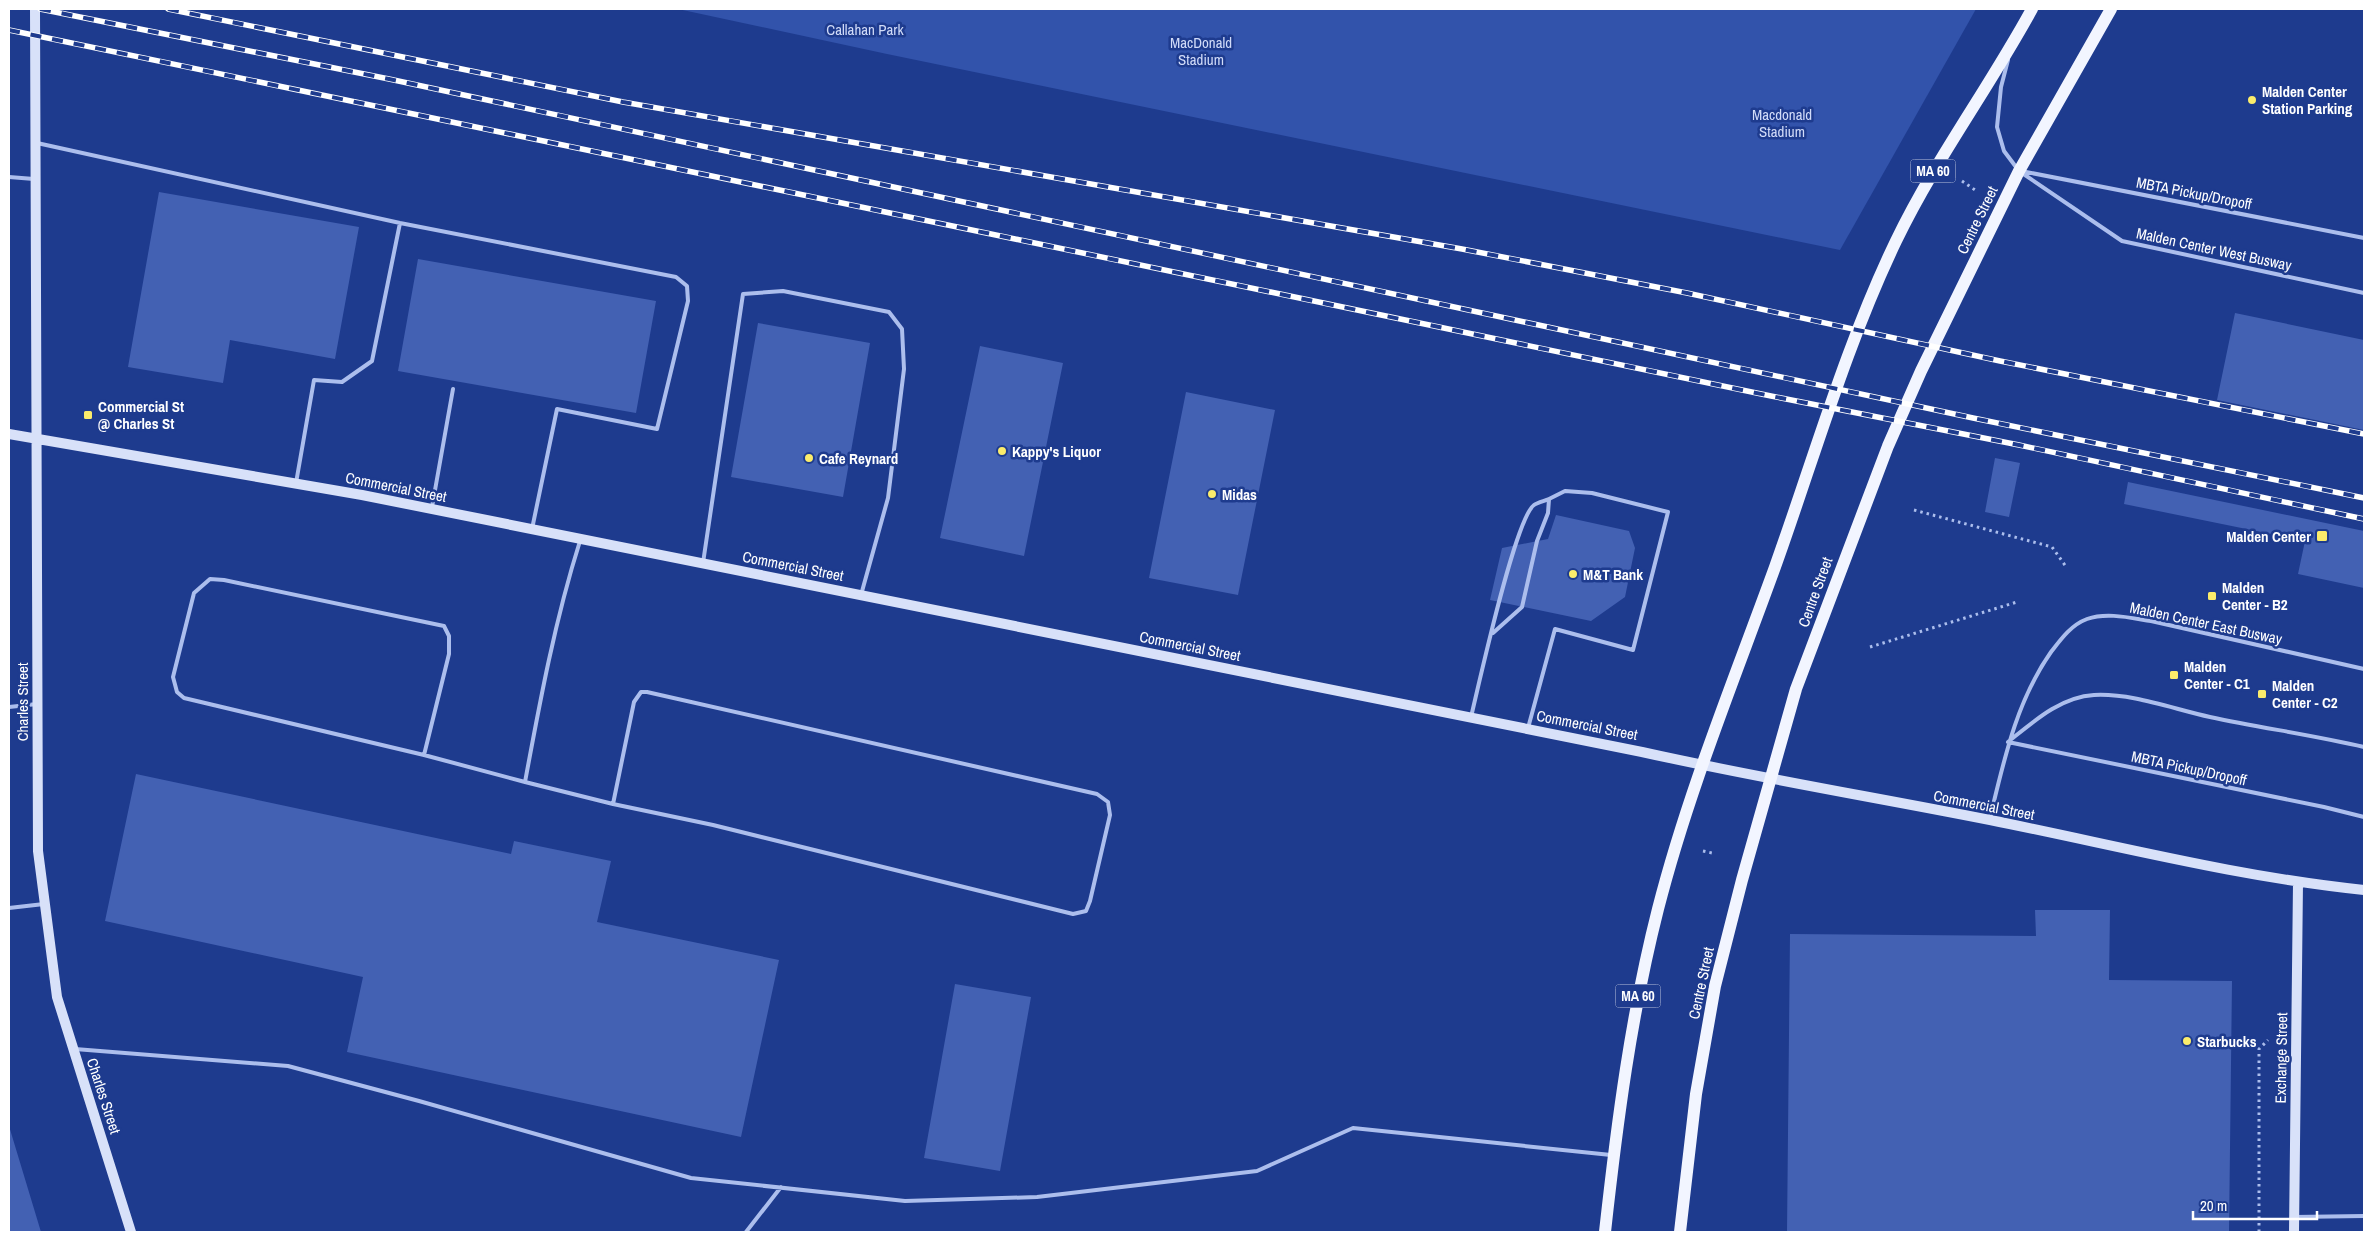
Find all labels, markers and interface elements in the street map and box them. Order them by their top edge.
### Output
park label: Callahan Park [826,19,904,40]
park label: MacDonald Stadium [1170,32,1232,70]
place label: Malden Center Station Parking [2262,81,2353,119]
marker: Malden Center Station Parking [2246,94,2258,106]
park label: Macdonald Stadium [1752,104,1812,142]
road number: MA 60 [1910,160,1956,182]
street label: MBTA Pickup/Dropoff [2134,172,2254,215]
street label: Centre Street [1952,182,2003,257]
street label: Malden Center West Busway [2134,222,2294,276]
place label: Commercial St @ Charles St [98,396,184,434]
marker: Commercial St @ Charles St [82,409,94,421]
place label: Kappy's Liquor [1012,441,1101,462]
marker: Kappy's Liquor [996,445,1008,457]
place label: Cafe Reynard [819,448,898,469]
marker: Cafe Reynard [803,452,815,464]
street label: Commercial Street [344,467,449,507]
place label: Midas [1222,484,1257,505]
marker: Midas [1206,488,1218,500]
place label: Malden Center [2226,526,2311,547]
marker: Malden Center [2315,529,2329,543]
street label: Commercial Street [741,546,846,586]
street label: Centre Street [1793,553,1838,630]
place label: M&T Bank [1583,564,1643,585]
marker: M&T Bank [1567,568,1579,580]
place label: Malden Center - B2 [2222,577,2288,615]
marker: Malden Center - B2 [2206,590,2218,602]
street label: Malden Center East Busway [2128,597,2285,650]
street label: Commercial Street [1138,626,1243,666]
place label: Malden Center - C1 [2184,656,2250,694]
street label: Charles Street [12,662,33,741]
marker: Malden Center - C1 [2168,669,2180,681]
place label: Malden Center - C2 [2272,675,2338,713]
marker: Malden Center - C2 [2256,688,2268,700]
street label: Commercial Street [1535,705,1640,745]
street label: MBTA Pickup/Dropoff [2130,746,2249,791]
street label: Commercial Street [1932,785,2037,825]
street label: Centre Street [1683,944,1719,1021]
road number: MA 60 [1616,984,1660,1008]
street label: Exchange Street [2270,1012,2292,1104]
place label: Starbucks [2197,1031,2257,1052]
marker: Starbucks [2181,1035,2193,1047]
street label: Charles Street [82,1055,126,1137]
scale bar [2193,1188,2317,1220]
text: 20 m [2200,1195,2227,1216]

